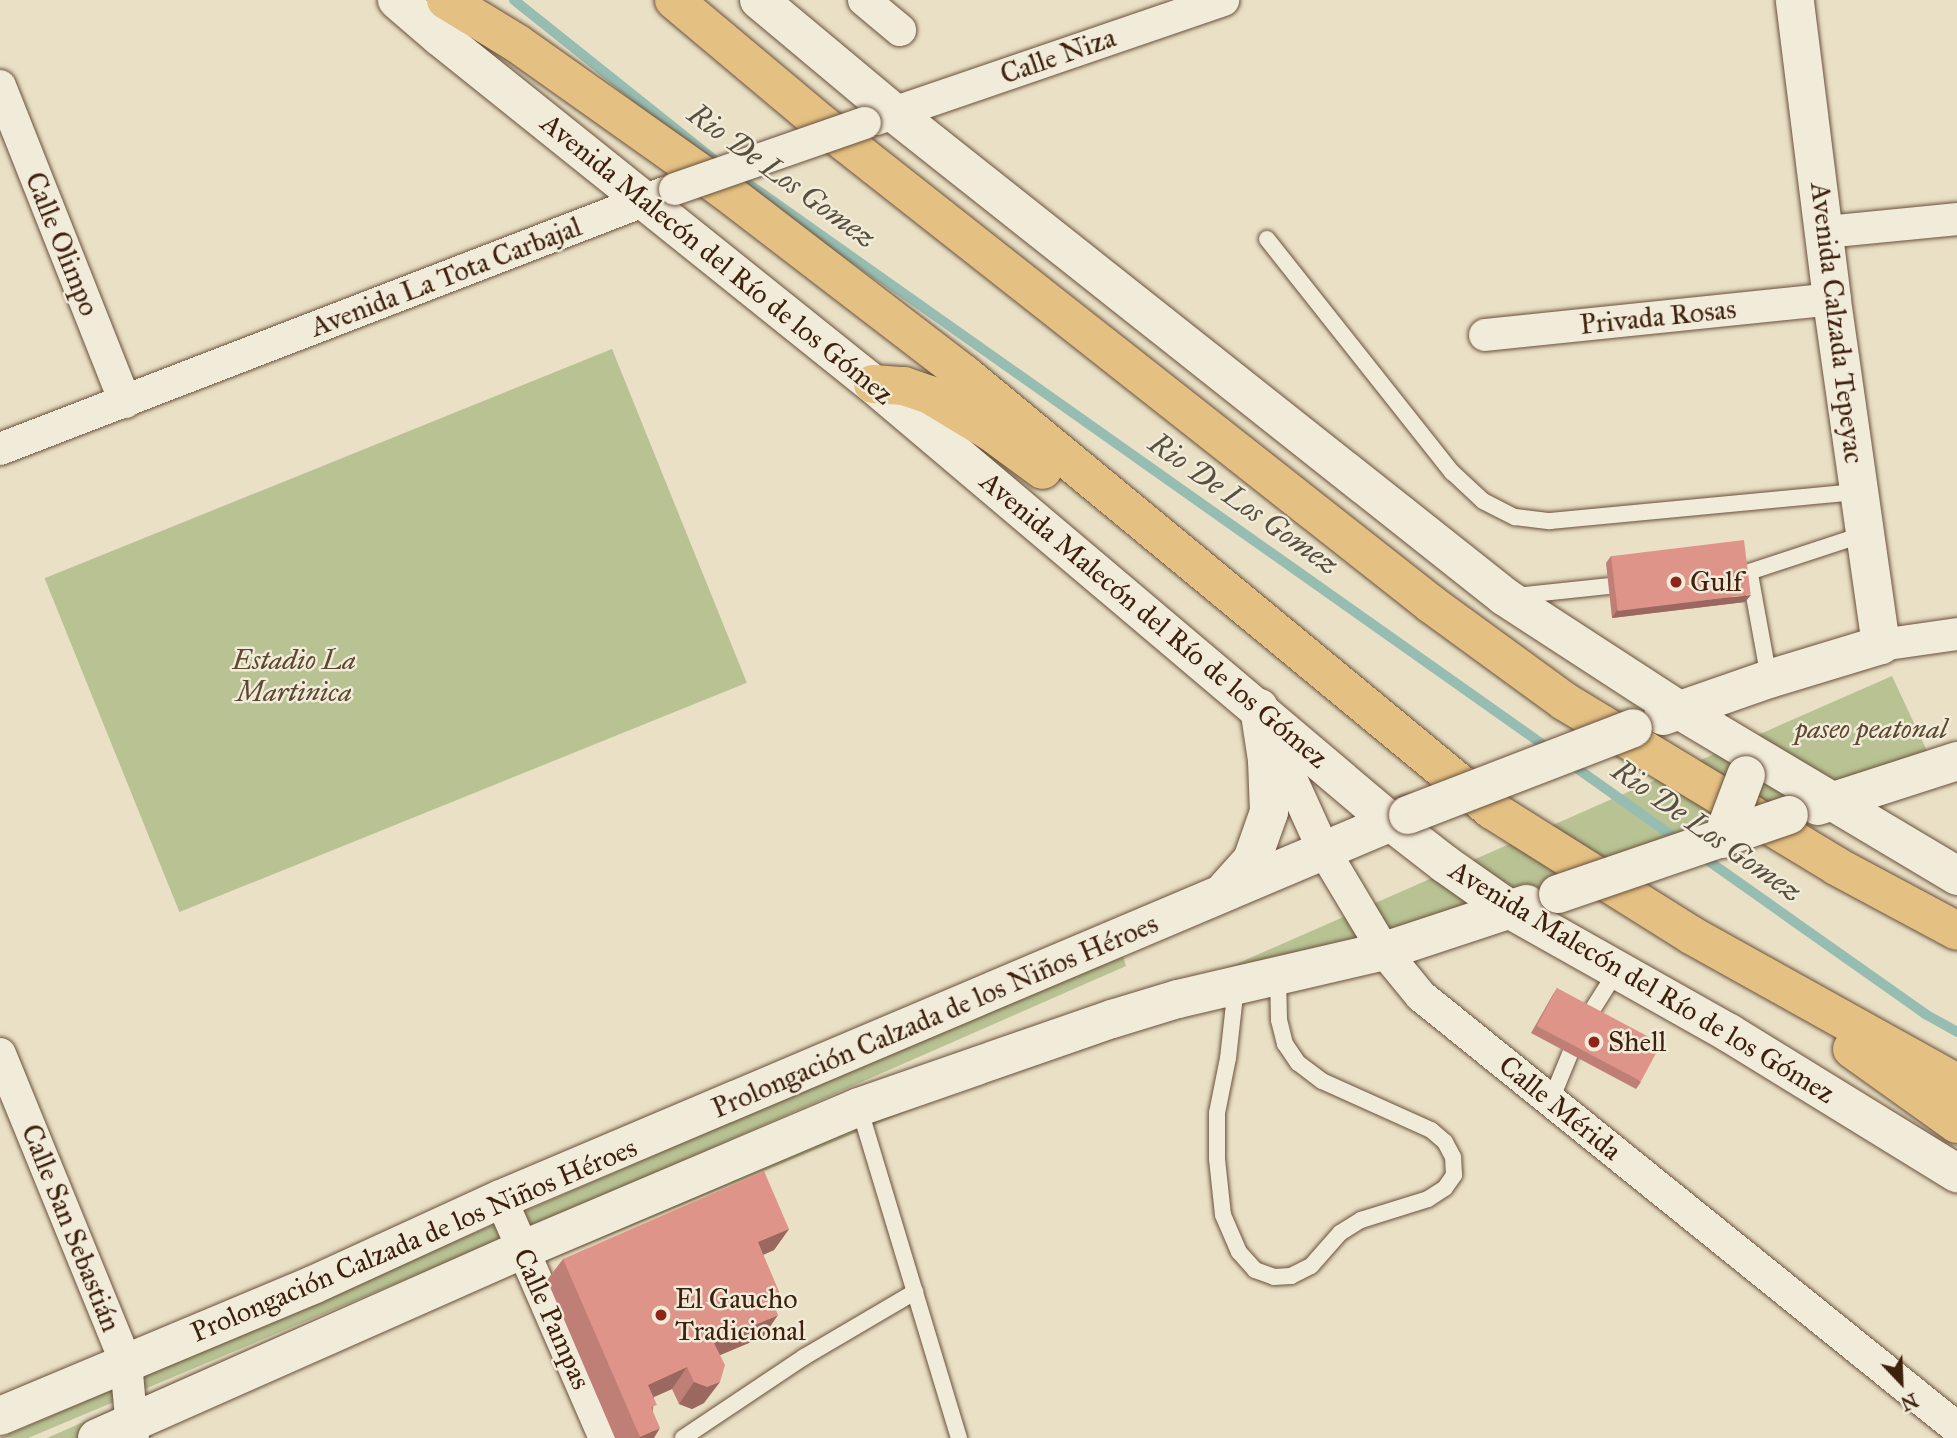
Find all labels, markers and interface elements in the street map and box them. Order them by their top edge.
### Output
street label: Calle Niza [996,21,1120,91]
water label: Rio De Los Gomez [681,96,883,256]
street label: Avenida Malecón del Río de los Gómez [534,106,900,412]
street label: Calle Olimpo [18,167,106,321]
street label: Avenida Calzada Tepeyac [1803,180,1871,466]
street label: Avenida La Tota Carbajal [306,210,586,344]
street label: Privada Rosas [1578,292,1738,342]
water label: Rio De Los Gomez [1142,425,1346,583]
street label: Avenida Malecón del Río de los Gómez [973,465,1335,775]
place label: Gulf [1690,565,1742,599]
marker: Gulf [1668,574,1684,590]
park label: Estadio La Martinica [232,643,356,709]
park label: paseo peatonal [1795,712,1947,746]
water label: Rio De Los Gomez [1605,752,1809,910]
street label: Avenida Malecón del Río de los Gómez [1443,853,1841,1111]
street label: Prolongación Calzada de los Niños Héroes [707,907,1163,1125]
place label: Shell [1608,1025,1666,1059]
marker: Shell [1586,1034,1602,1050]
street label: Calle Mérida [1492,1048,1628,1168]
street label: Calle San Sebastián [14,1119,128,1337]
street label: Prolongación Calzada de los Niños Héroes [186,1131,642,1349]
street label: Calle Pampas [506,1243,598,1395]
place label: El Gaucho Tradicional [675,1282,806,1348]
marker: El Gaucho Tradicional [653,1307,669,1323]
north arrow [1866,1347,1936,1417]
text: N [1897,1388,1921,1416]

